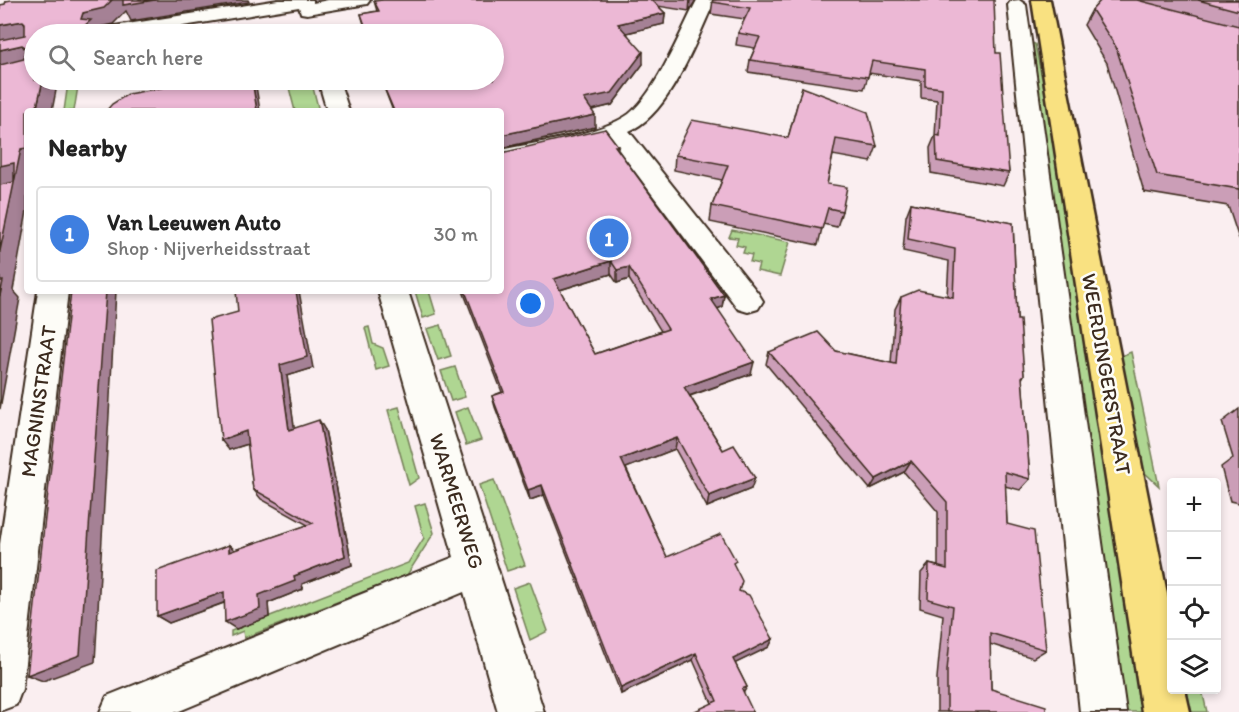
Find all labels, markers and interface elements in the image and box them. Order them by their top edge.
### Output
search box [24,24,504,90]
icon: search [45,41,78,74]
text: Search here [93,44,203,71]
text: Nearby [48,131,127,163]
text: Van Leeuwen Auto [107,209,281,236]
pin: 1 [590,216,628,260]
text: 1 [65,222,74,246]
text: 30 m [433,222,478,246]
text: Shop · Nijverheidsstraat [107,236,310,260]
street label: WEERDINGERSTRAAT [1077,271,1137,477]
your location [516,289,545,318]
street label: MAGNINSTRAAT [15,323,61,479]
street label: WARMEERWEG [424,430,490,572]
map controls [1167,478,1221,694]
button: + [1167,478,1221,532]
button: − [1167,532,1221,586]
button: locate [1167,586,1221,640]
button: layers [1167,640,1221,694]

